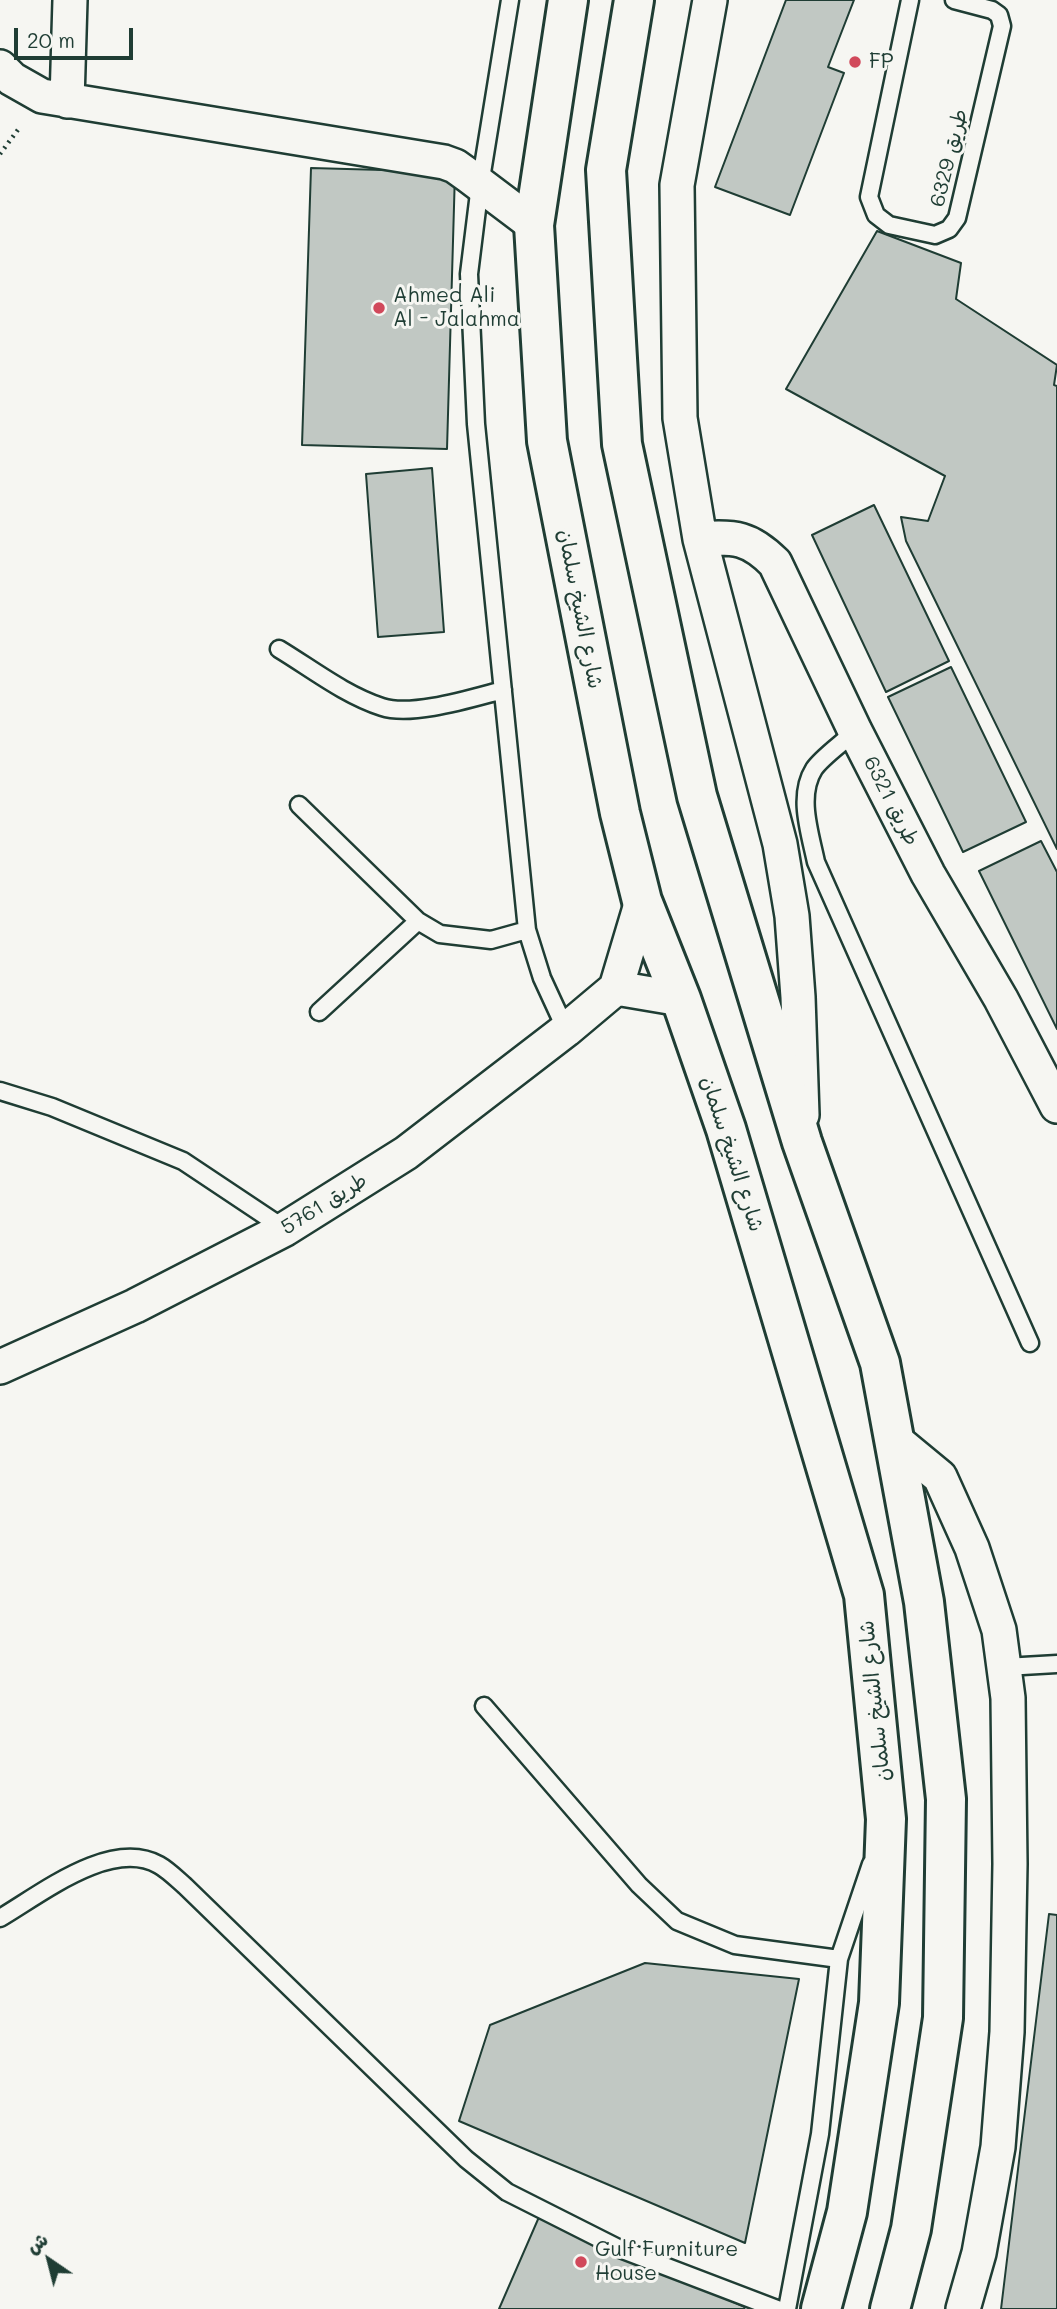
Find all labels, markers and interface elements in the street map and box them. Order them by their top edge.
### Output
scale bar [18,14,136,58]
text: 20 m [27,26,75,53]
place label: FP [869,49,894,75]
marker: FP [847,54,863,70]
street label: طريق 6329 [925,106,973,210]
place label: Ahmed Ali Al - Jalahma [393,283,520,333]
marker: Ahmed Ali Al - Jalahma [371,300,387,316]
street label: شارع الشيخ سلمان [552,527,608,691]
street label: طريق 6321 [858,752,924,850]
street label: شارع الشيخ سلمان [695,1073,769,1235]
street label: طريق 5761 [276,1168,372,1240]
street label: شارع الشيخ سلمان [854,1619,896,1783]
north arrow [14,2225,84,2295]
text: ش [21,2226,52,2259]
place label: Gulf Furniture House [595,2237,738,2287]
marker: Gulf Furniture House [573,2254,589,2270]

